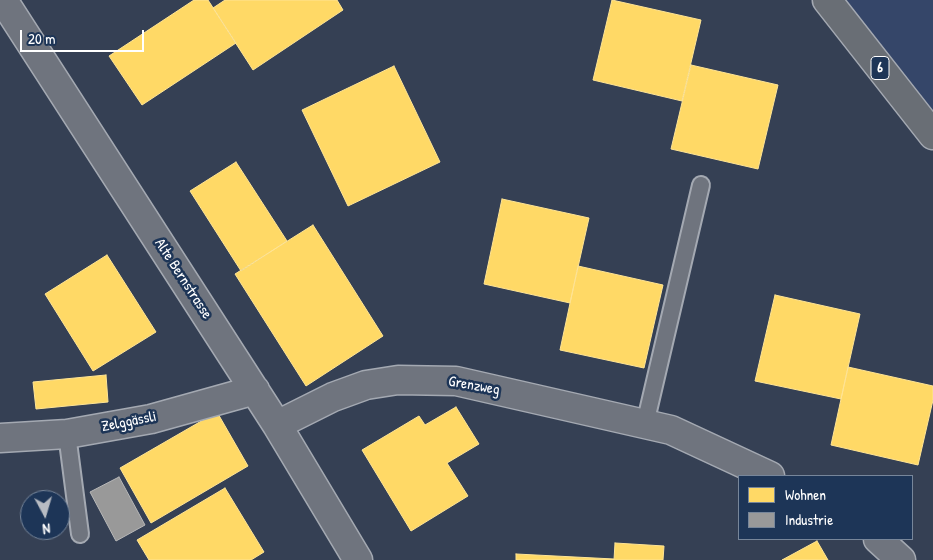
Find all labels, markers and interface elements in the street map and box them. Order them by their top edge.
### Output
scale bar [22,20,146,52]
text: 20 m [28,28,55,49]
road number: 6 [871,56,889,80]
street label: Alte Bernstrasse [150,235,216,323]
street label: Grenzweg [447,373,501,399]
street label: Zelggässli [100,408,158,436]
legend [738,475,913,540]
text: Wohnen [785,484,826,505]
north arrow [20,490,70,540]
text: Industrie [785,509,833,530]
text: N [42,520,51,539]

